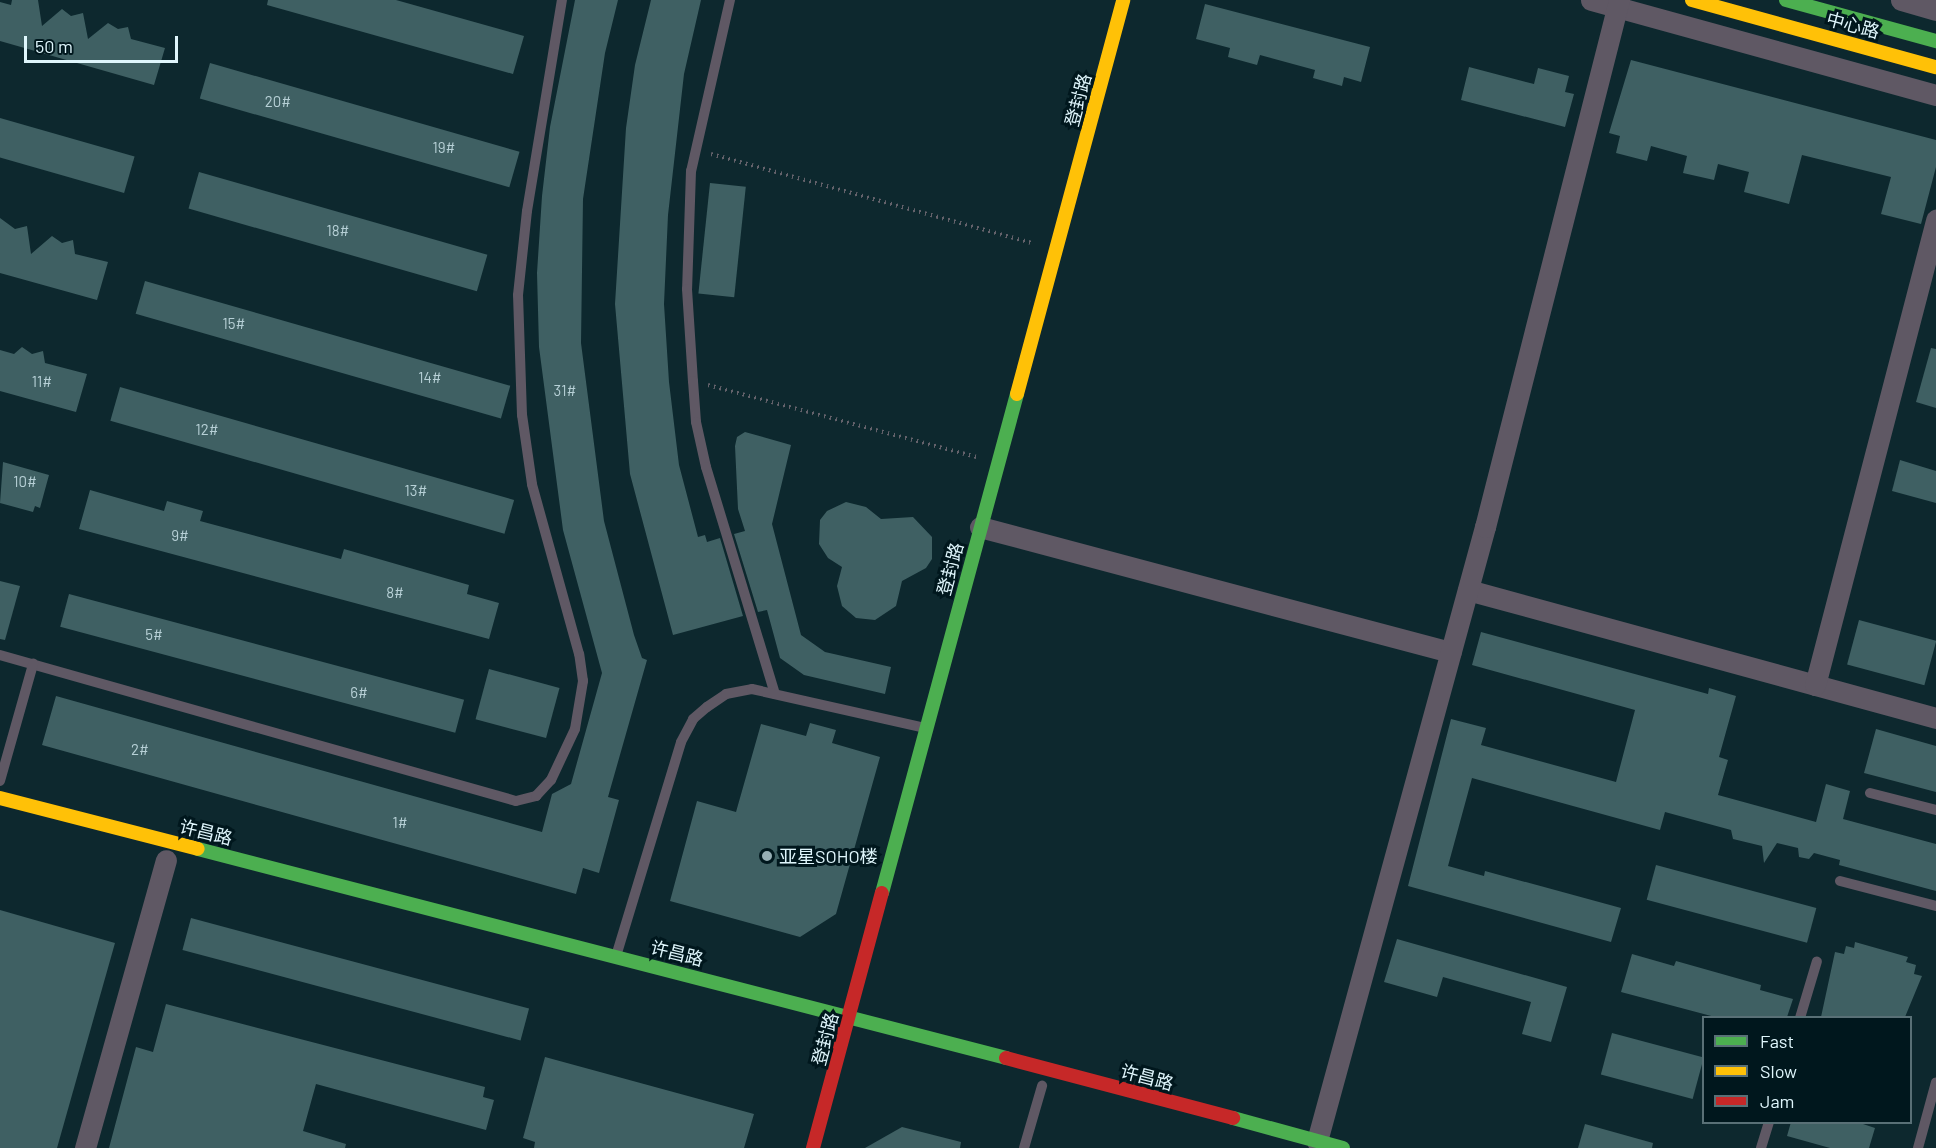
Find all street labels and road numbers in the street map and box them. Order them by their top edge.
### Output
street label: 中心路 [1824,8,1882,42]
street label: 登封路 [1061,71,1095,129]
street label: 登封路 [933,540,967,598]
street label: 许昌路 [177,815,235,849]
street label: 许昌路 [648,936,706,970]
street label: 登封路 [808,1010,842,1068]
street label: 许昌路 [1118,1060,1176,1094]

